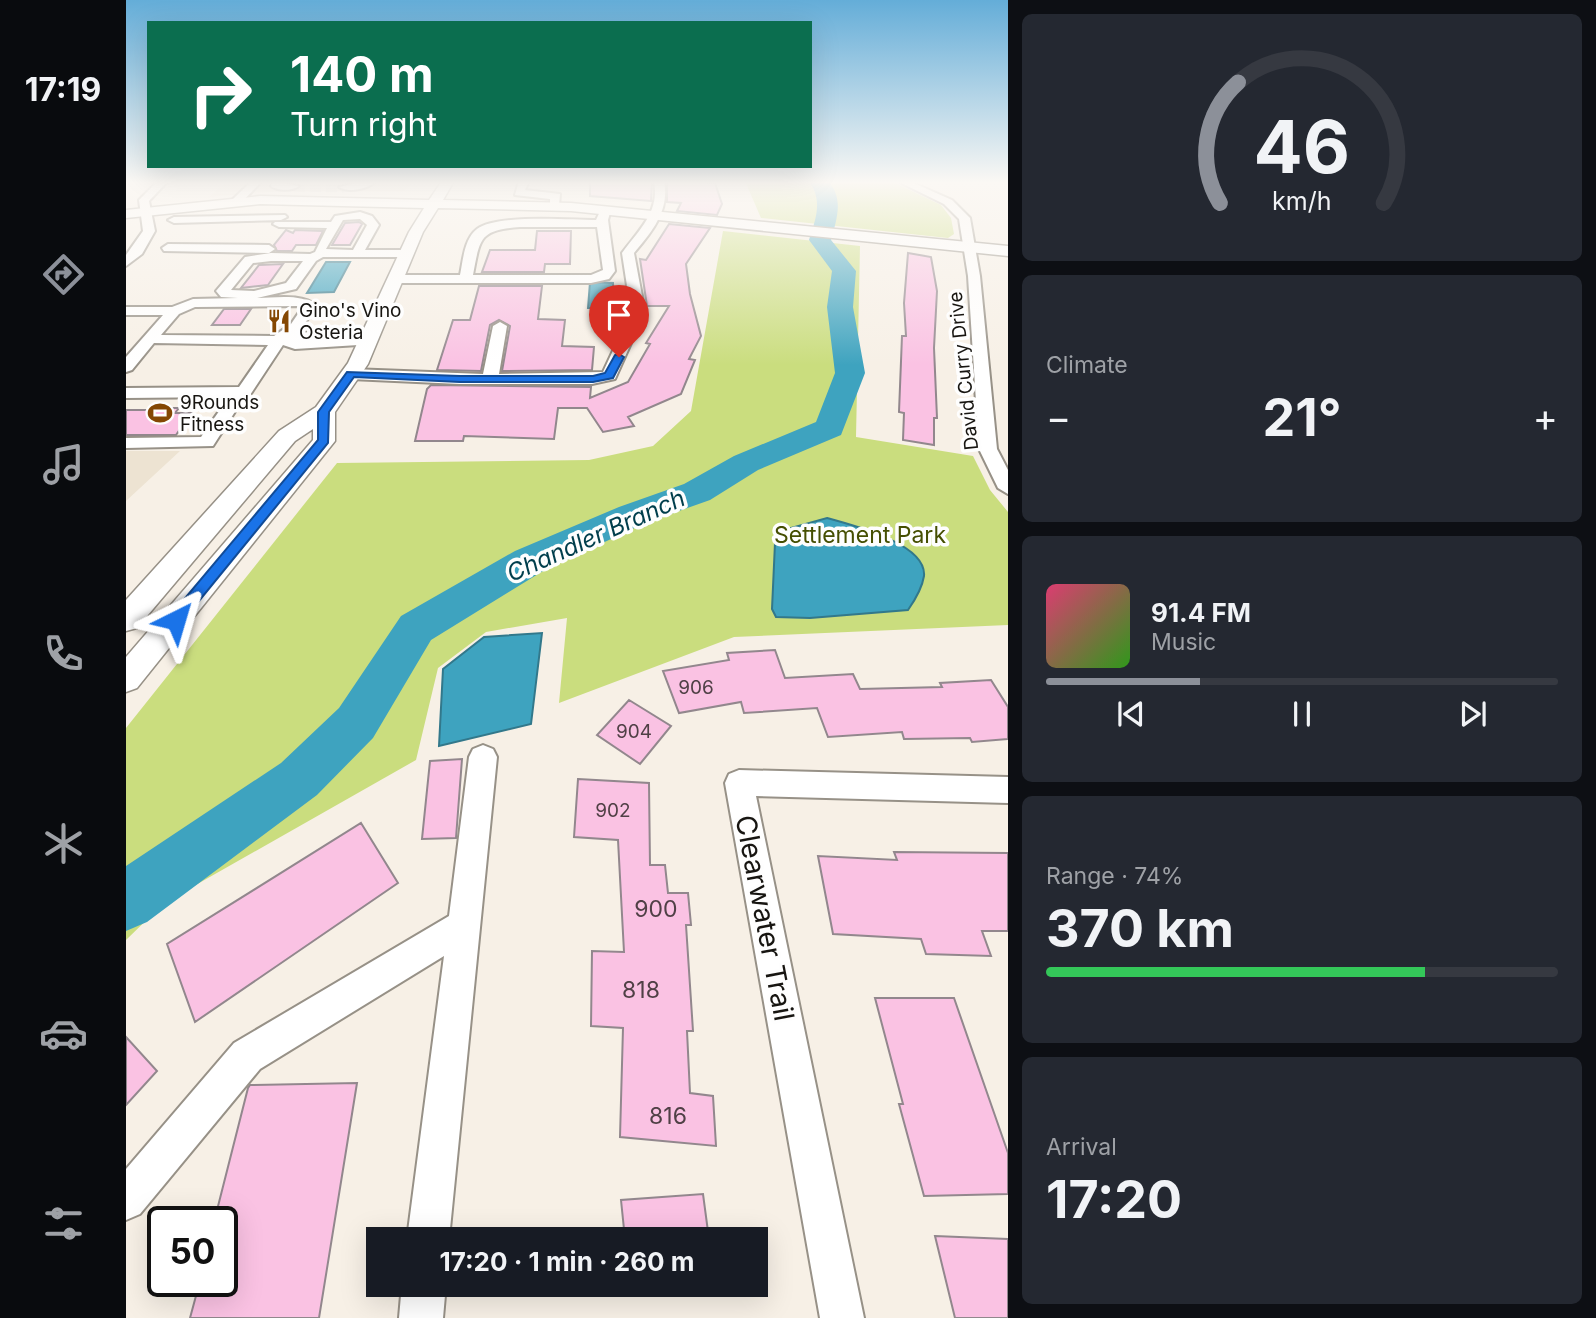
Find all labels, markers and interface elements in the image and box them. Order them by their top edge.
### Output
text: 140 m [290,45,434,104]
icon: right [175,49,266,140]
text: 17:19 [25,70,101,109]
text: 46 [1254,103,1350,192]
text: Turn right [290,105,437,144]
text: km/h [1272,186,1332,216]
icon: directions [39,250,88,299]
pin [589,285,649,357]
street label: David Curry Drive [944,290,983,451]
icon: arrive [600,296,638,334]
place label: Gino's Vino Osteria [299,299,402,344]
restaurant icon: Gino's Vino Osteria [265,307,293,335]
text: Climate [1046,351,1128,379]
text: 21° [1262,386,1342,449]
place label: 9Rounds Fitness [180,391,259,436]
text: − [1046,394,1071,440]
text: + [1533,394,1558,440]
sports icon: 9Rounds Fitness [146,399,174,427]
icon: music [39,440,88,489]
water label: Chandler Branch [502,483,689,588]
park label: Settlement Park [774,521,946,549]
position arrow [139,583,213,657]
text: 91.4 FM [1151,597,1251,628]
text: Music [1151,628,1216,656]
icon: phone [39,629,88,678]
house number: 906 [678,676,714,699]
icon: previous [1112,695,1150,733]
icon: pause [1283,695,1321,733]
icon: next [1454,695,1492,733]
house number: 904 [616,720,652,743]
house number: 902 [595,799,631,822]
street label: Clearwater Trail [728,812,802,1024]
icon: climate [39,819,88,868]
text: Range · 74% [1046,862,1183,890]
house number: 900 [634,895,678,923]
text: 370 km [1046,897,1234,960]
house number: 818 [622,976,660,1004]
icon: car [39,1009,88,1058]
house number: 816 [649,1102,687,1130]
text: Arrival [1046,1133,1117,1161]
text: 17:20 [1046,1168,1182,1231]
icon: filters [39,1199,88,1248]
speed limit sign: 50 [147,1206,238,1297]
text: 17:20 · 1 min · 260 m [439,1246,695,1277]

